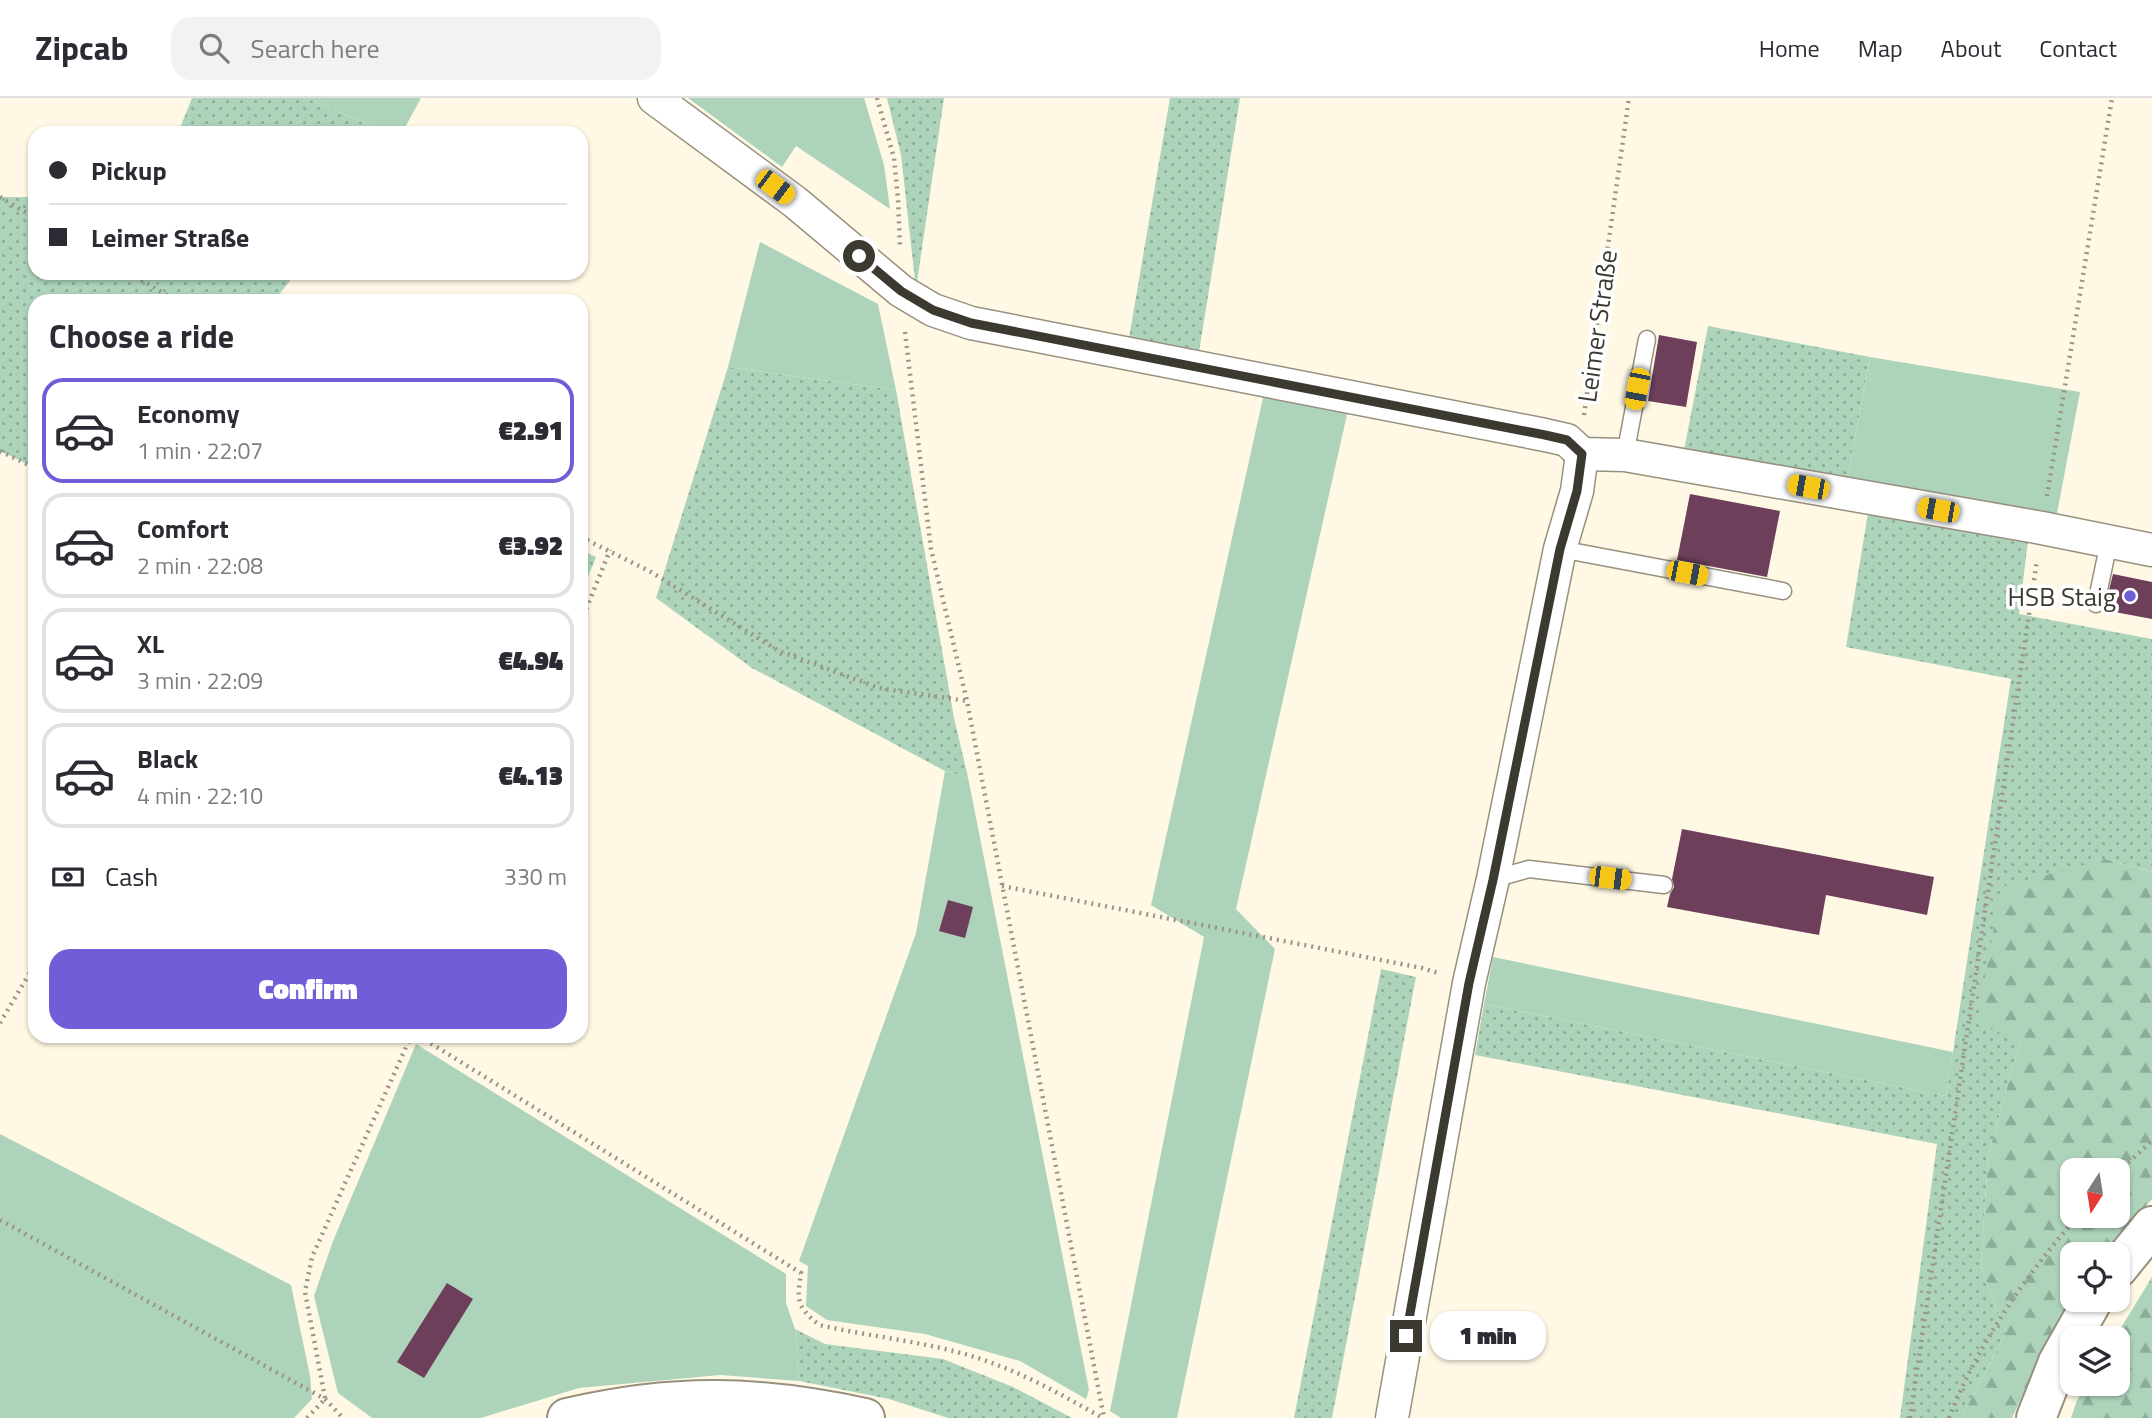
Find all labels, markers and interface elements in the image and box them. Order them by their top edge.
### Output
search box [171,17,661,80]
text: Zipcab [35,23,129,73]
icon: search [195,29,233,67]
text: Search here [251,29,380,68]
text: Home [1759,30,1820,66]
text: Map [1858,30,1903,66]
text: About [1941,30,2001,66]
text: Contact [2039,30,2117,66]
text: Pickup [91,151,167,190]
car [752,166,799,208]
text: Leimer Straße [91,218,249,257]
route start [843,240,875,272]
street label: Leimer Straße [1567,247,1627,405]
text: Choose a ride [49,312,234,360]
car [1623,366,1652,412]
text: Economy [137,394,239,433]
icon: car [53,399,116,462]
text: €2.91 [498,411,563,450]
text: 1 min · 22:07 [137,433,263,468]
car [1786,473,1831,501]
car [1916,496,1961,524]
text: Comfort [137,509,229,548]
icon: car [53,514,116,577]
text: €3.92 [498,526,563,565]
text: 2 min · 22:08 [137,548,263,583]
car [1665,559,1710,587]
place label: HSB Staig [2008,577,2116,616]
marker: HSB Staig [2122,588,2138,604]
text: XL [137,624,164,663]
icon: car [53,629,116,692]
text: €4.94 [498,641,563,680]
text: 3 min · 22:09 [137,663,263,698]
text: Black [137,739,198,778]
icon: car [53,744,116,807]
text: €4.13 [498,756,563,795]
text: 4 min · 22:10 [137,778,263,813]
text: Cash [105,857,158,896]
icon: cash [49,858,87,896]
text: 330 m [504,859,567,894]
car [1588,865,1633,891]
button: Confirm [49,949,567,1029]
north arrow [2060,1158,2130,1228]
map controls [2060,1158,2130,1396]
button: locate [2060,1242,2130,1312]
callout: 1 min [1430,1312,1546,1360]
text: 1 min [1459,1318,1517,1353]
route end [1390,1320,1422,1352]
button: layers [2060,1326,2130,1396]

